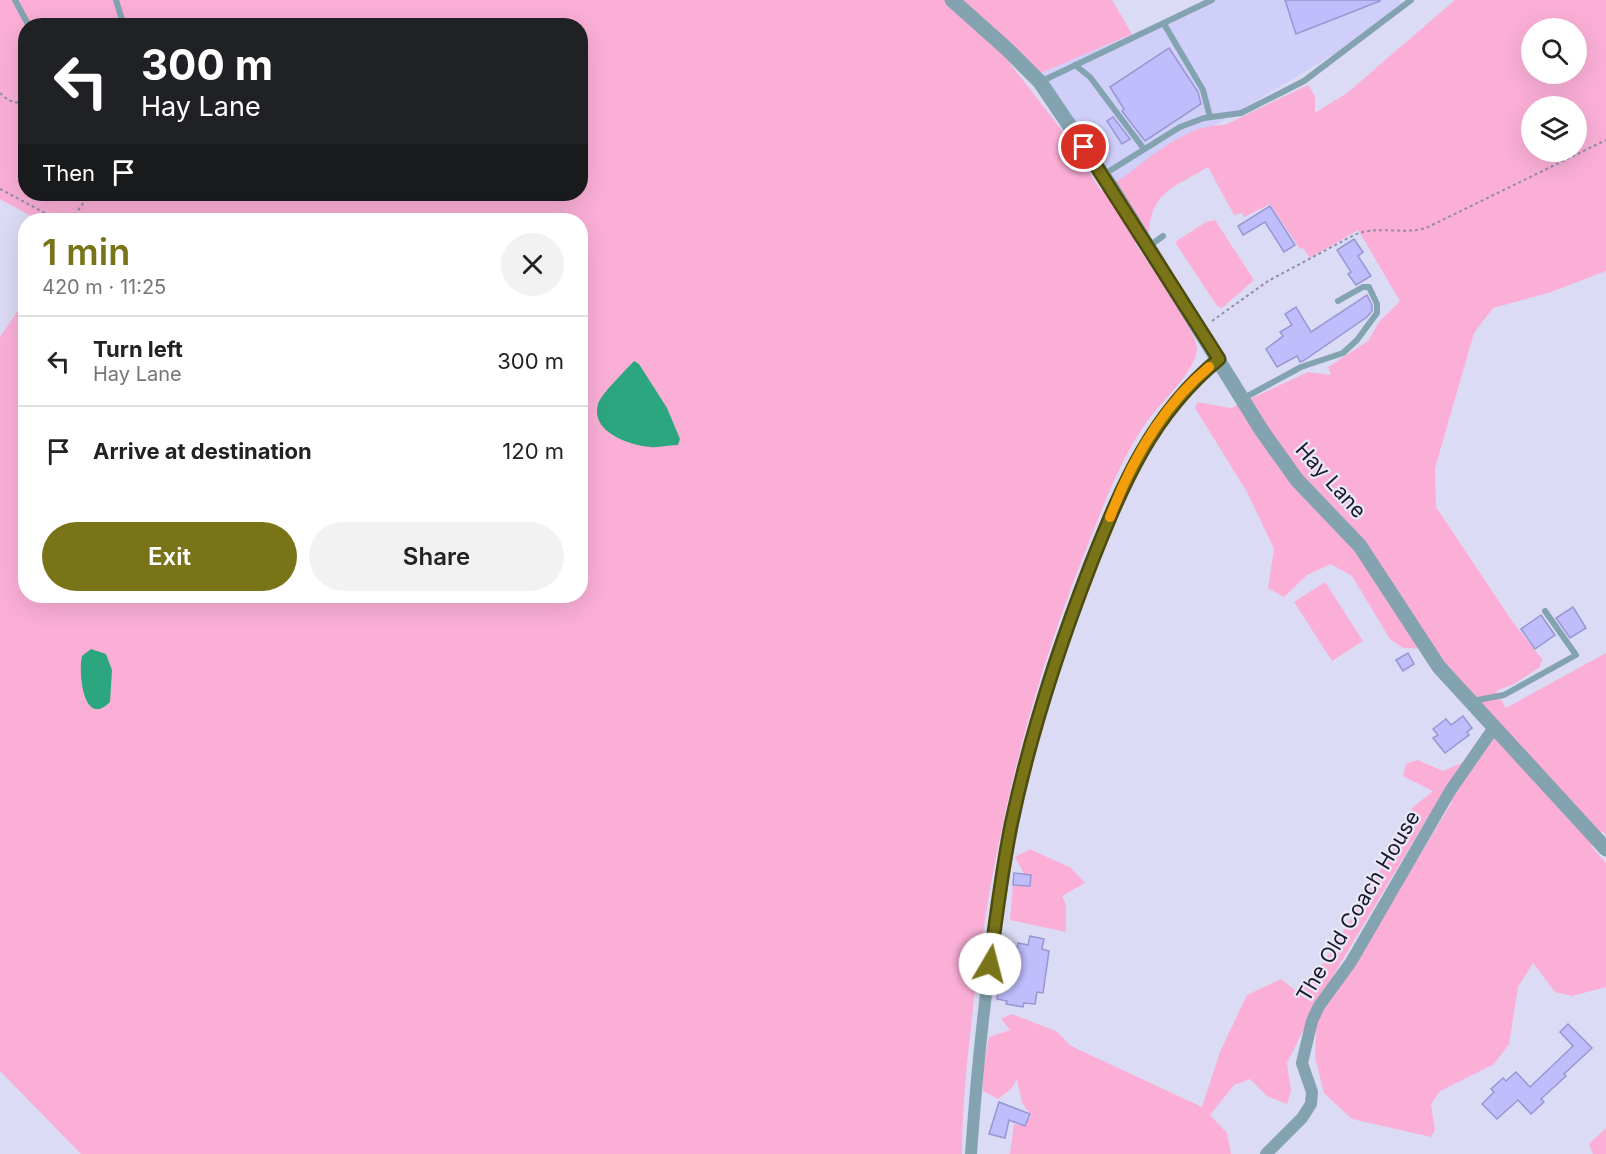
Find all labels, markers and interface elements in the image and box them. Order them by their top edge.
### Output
map controls [1521,18,1587,162]
button: search [1521,18,1587,84]
text: 300 m [141,39,273,90]
icon: left [42,42,120,120]
text: Hay Lane [141,90,261,123]
button: layers [1521,96,1587,162]
pin [1058,121,1109,172]
icon: arrive [1067,130,1100,163]
icon: arrive [107,156,140,189]
text: Then [42,160,95,186]
text: 1 min [42,230,130,274]
button: close [501,233,564,296]
text: 420 m · 11:25 [42,275,166,299]
text: Turn left [93,336,183,362]
icon: left [42,345,75,378]
text: 300 m [497,348,564,374]
text: Hay Lane [93,362,182,386]
icon: arrive [42,435,75,468]
street label: Hay Lane [1291,437,1371,523]
text: Arrive at destination [93,438,312,464]
text: 120 m [502,438,564,464]
button: Exit [42,522,297,591]
button: Share [309,522,564,591]
street label: The Old Coach House [1291,806,1425,1006]
position arrow [958,932,1022,996]

